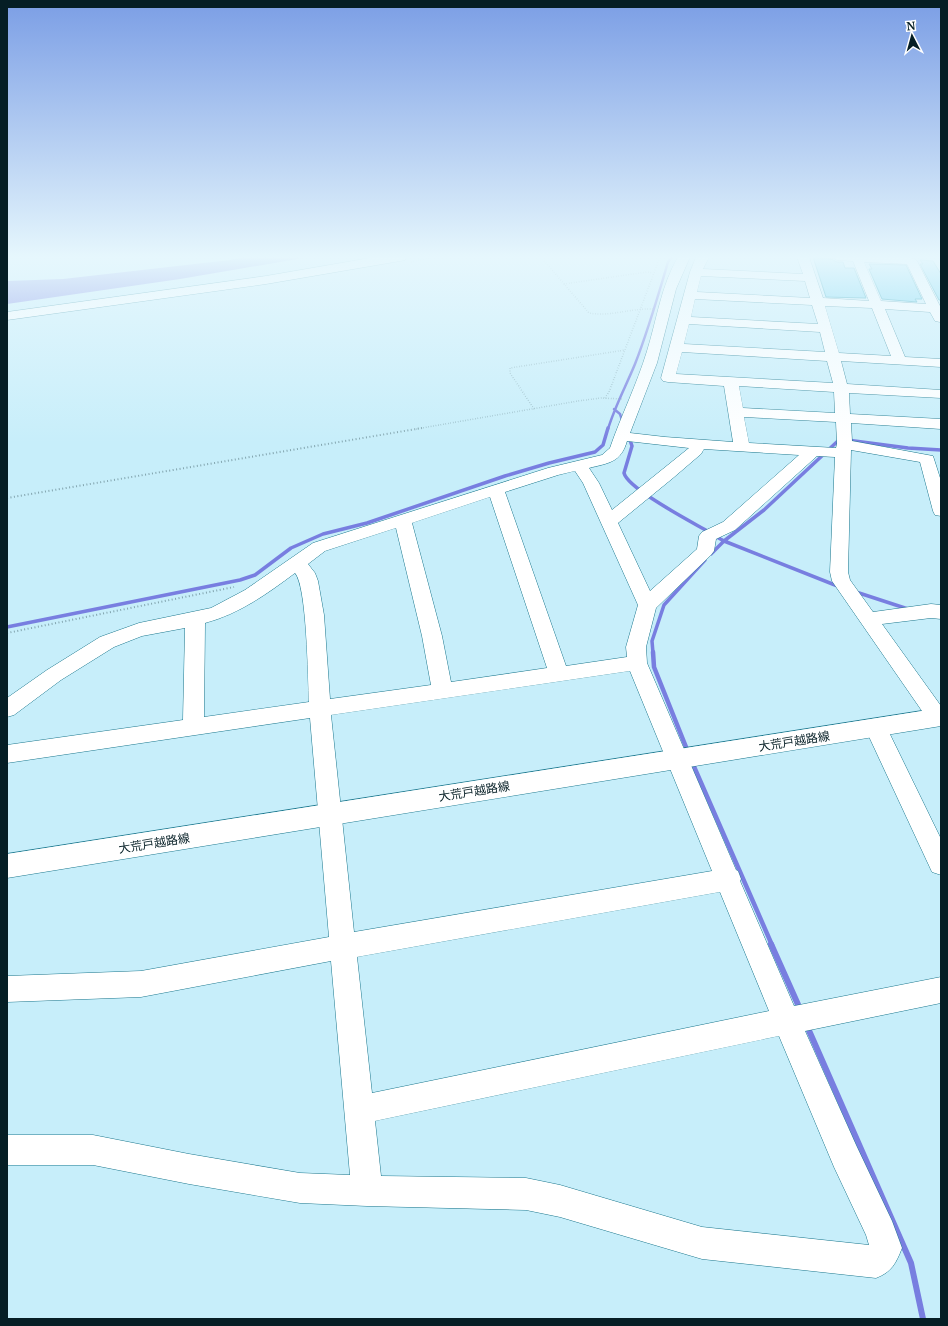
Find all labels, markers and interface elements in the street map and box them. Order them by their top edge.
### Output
north arrow [892,16,932,56]
text: N [906,19,916,33]
street label: 大荒戸越路線 [757,728,831,754]
street label: 大荒戸越路線 [437,778,511,804]
street label: 大荒戸越路線 [117,830,191,856]

